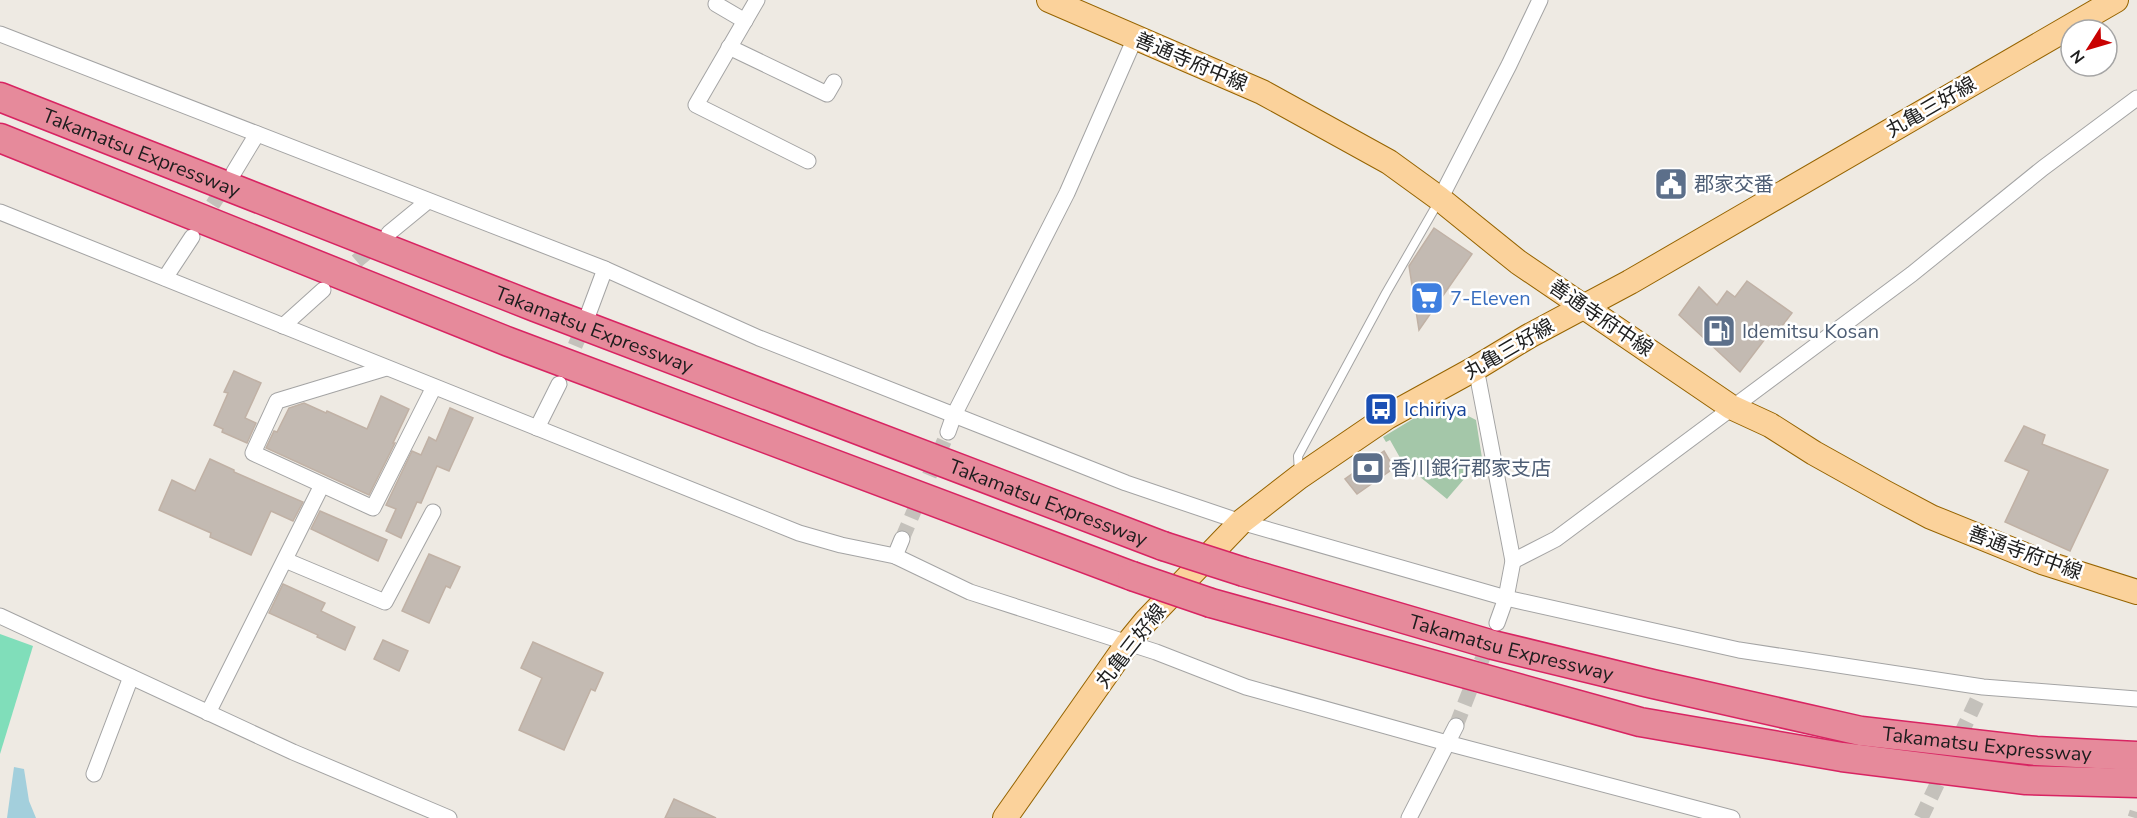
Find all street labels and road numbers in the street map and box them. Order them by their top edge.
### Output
street label: 善通寺府中線 [1130,26,1252,98]
street label: 丸亀三好線 [1881,70,1981,144]
street label: Takamatsu Expressway [39,102,245,204]
street label: 善通寺府中線 [1544,273,1658,363]
street label: Takamatsu Expressway [491,279,698,380]
street label: 丸亀三好線 [1459,312,1559,386]
street label: Takamatsu Expressway [945,452,1152,553]
street label: 善通寺府中線 [1964,520,2086,586]
street label: 丸亀三好線 [1090,598,1172,694]
street label: Takamatsu Expressway [1406,608,1617,688]
street label: Takamatsu Expressway [1881,720,2093,767]

